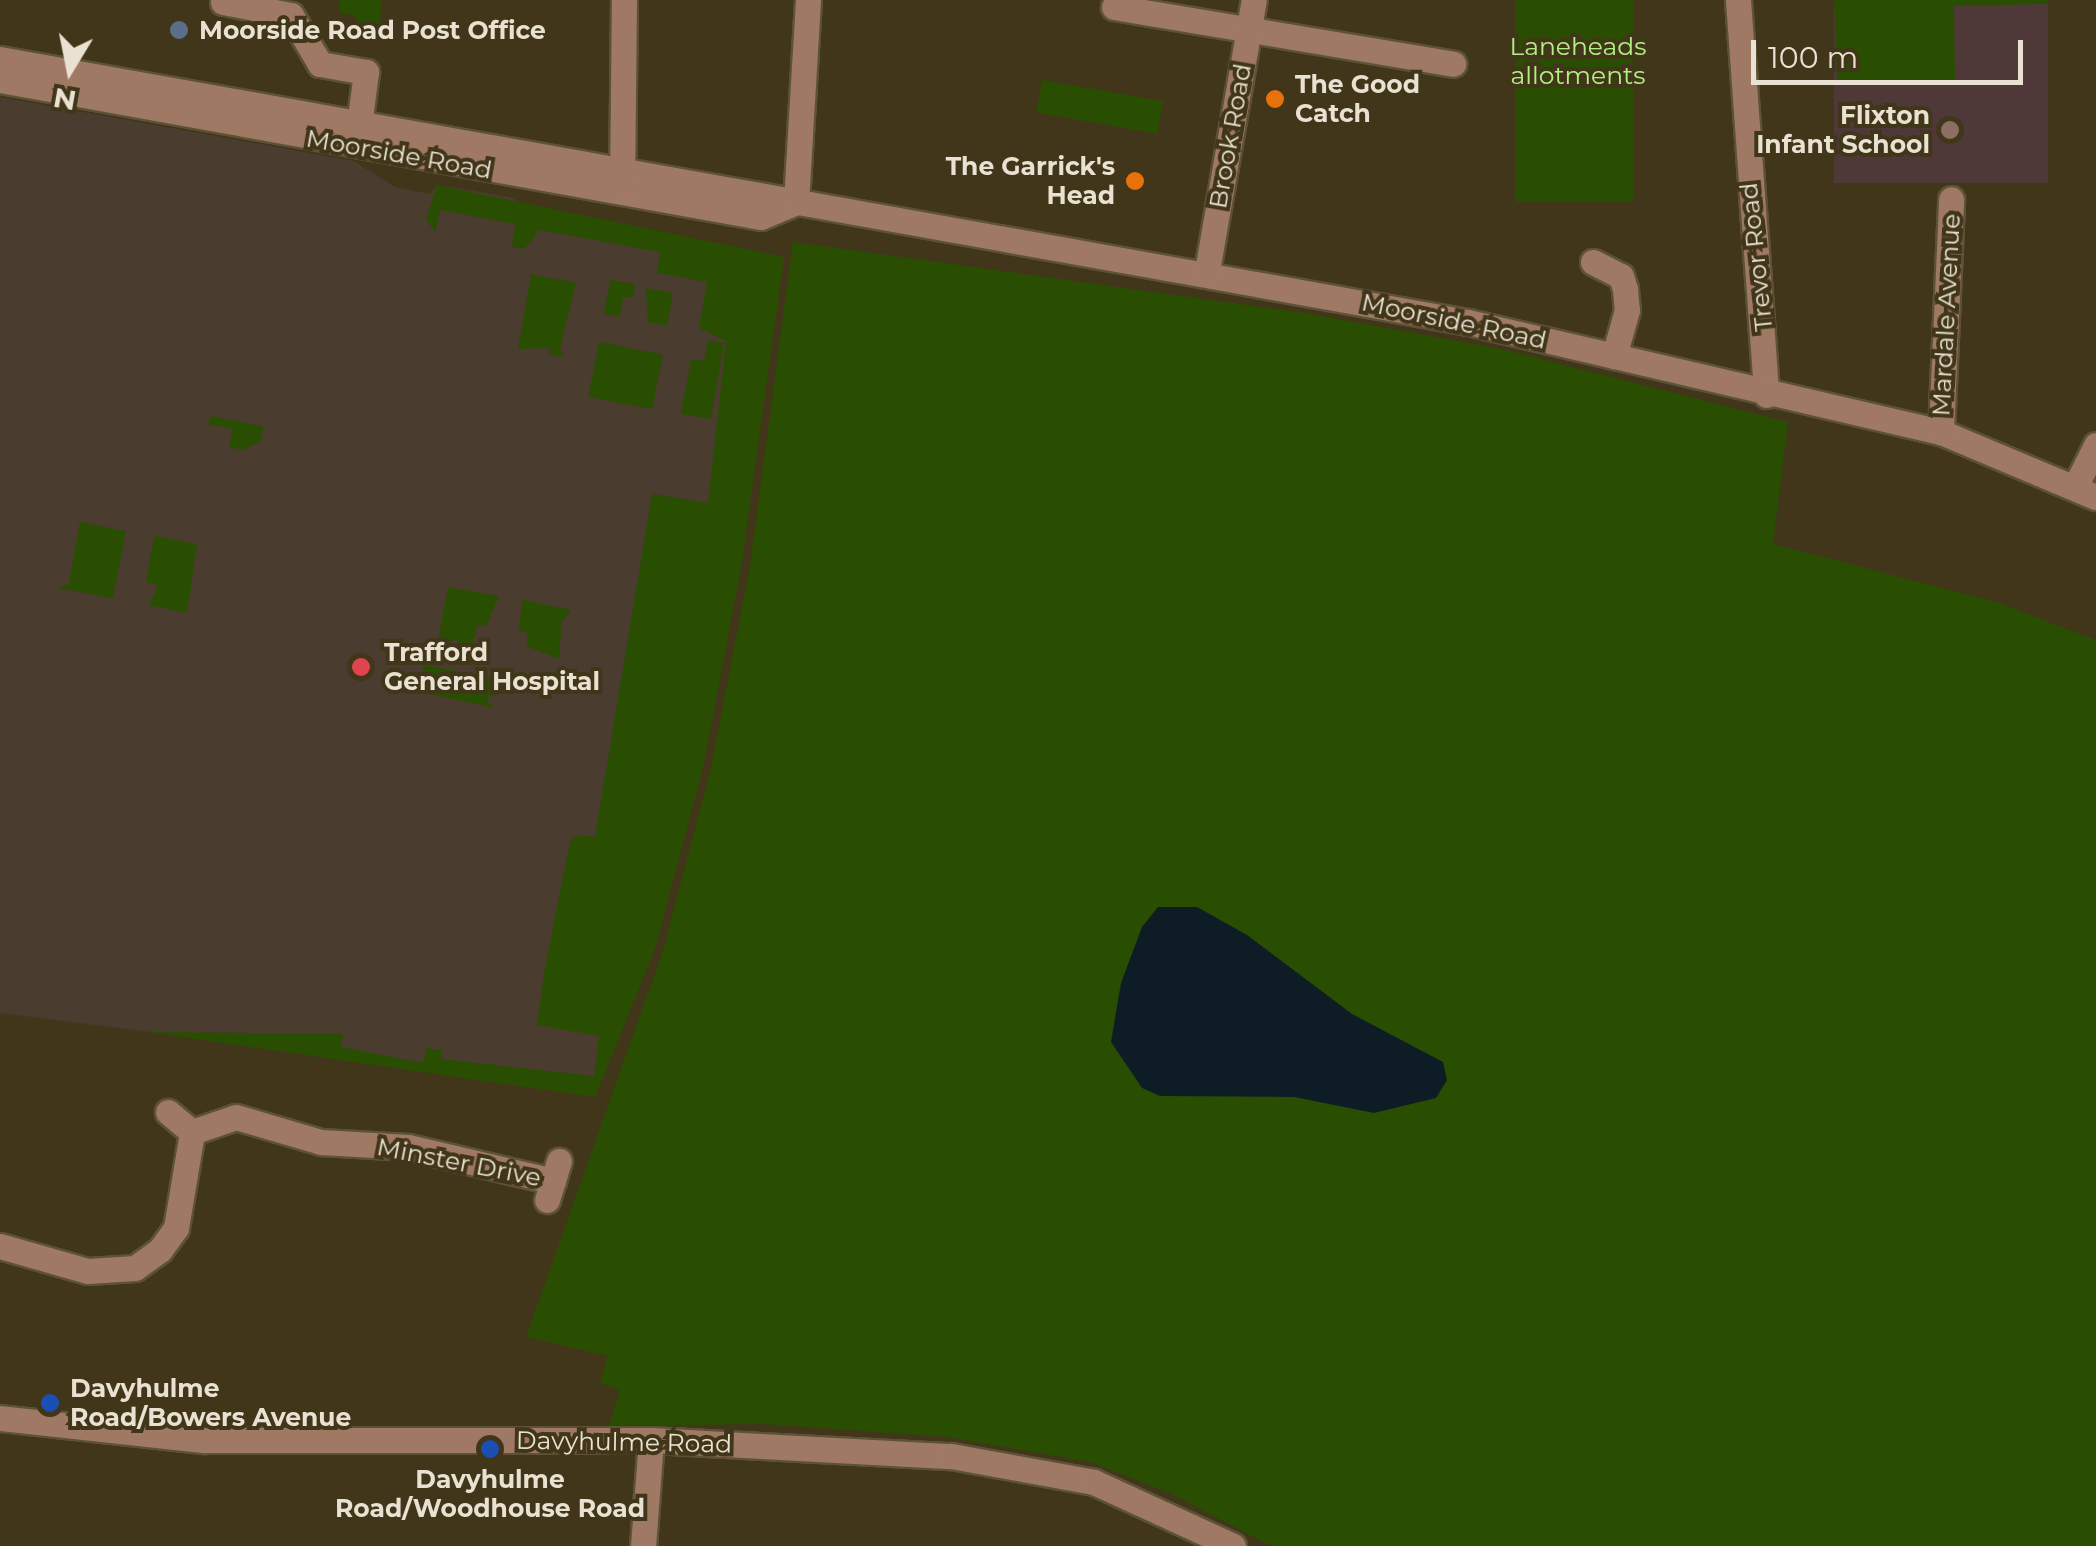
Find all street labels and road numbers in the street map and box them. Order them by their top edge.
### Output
street label: Brook Road [1202,61,1258,211]
street label: Moorside Road [304,123,494,185]
street label: Trevor Road [1733,181,1779,333]
street label: Mardale Avenue [1926,213,1966,417]
street label: Moorside Road [1359,287,1549,355]
street label: Minster Drive [374,1131,544,1193]
street label: Davyhulme Road [516,1425,732,1459]

